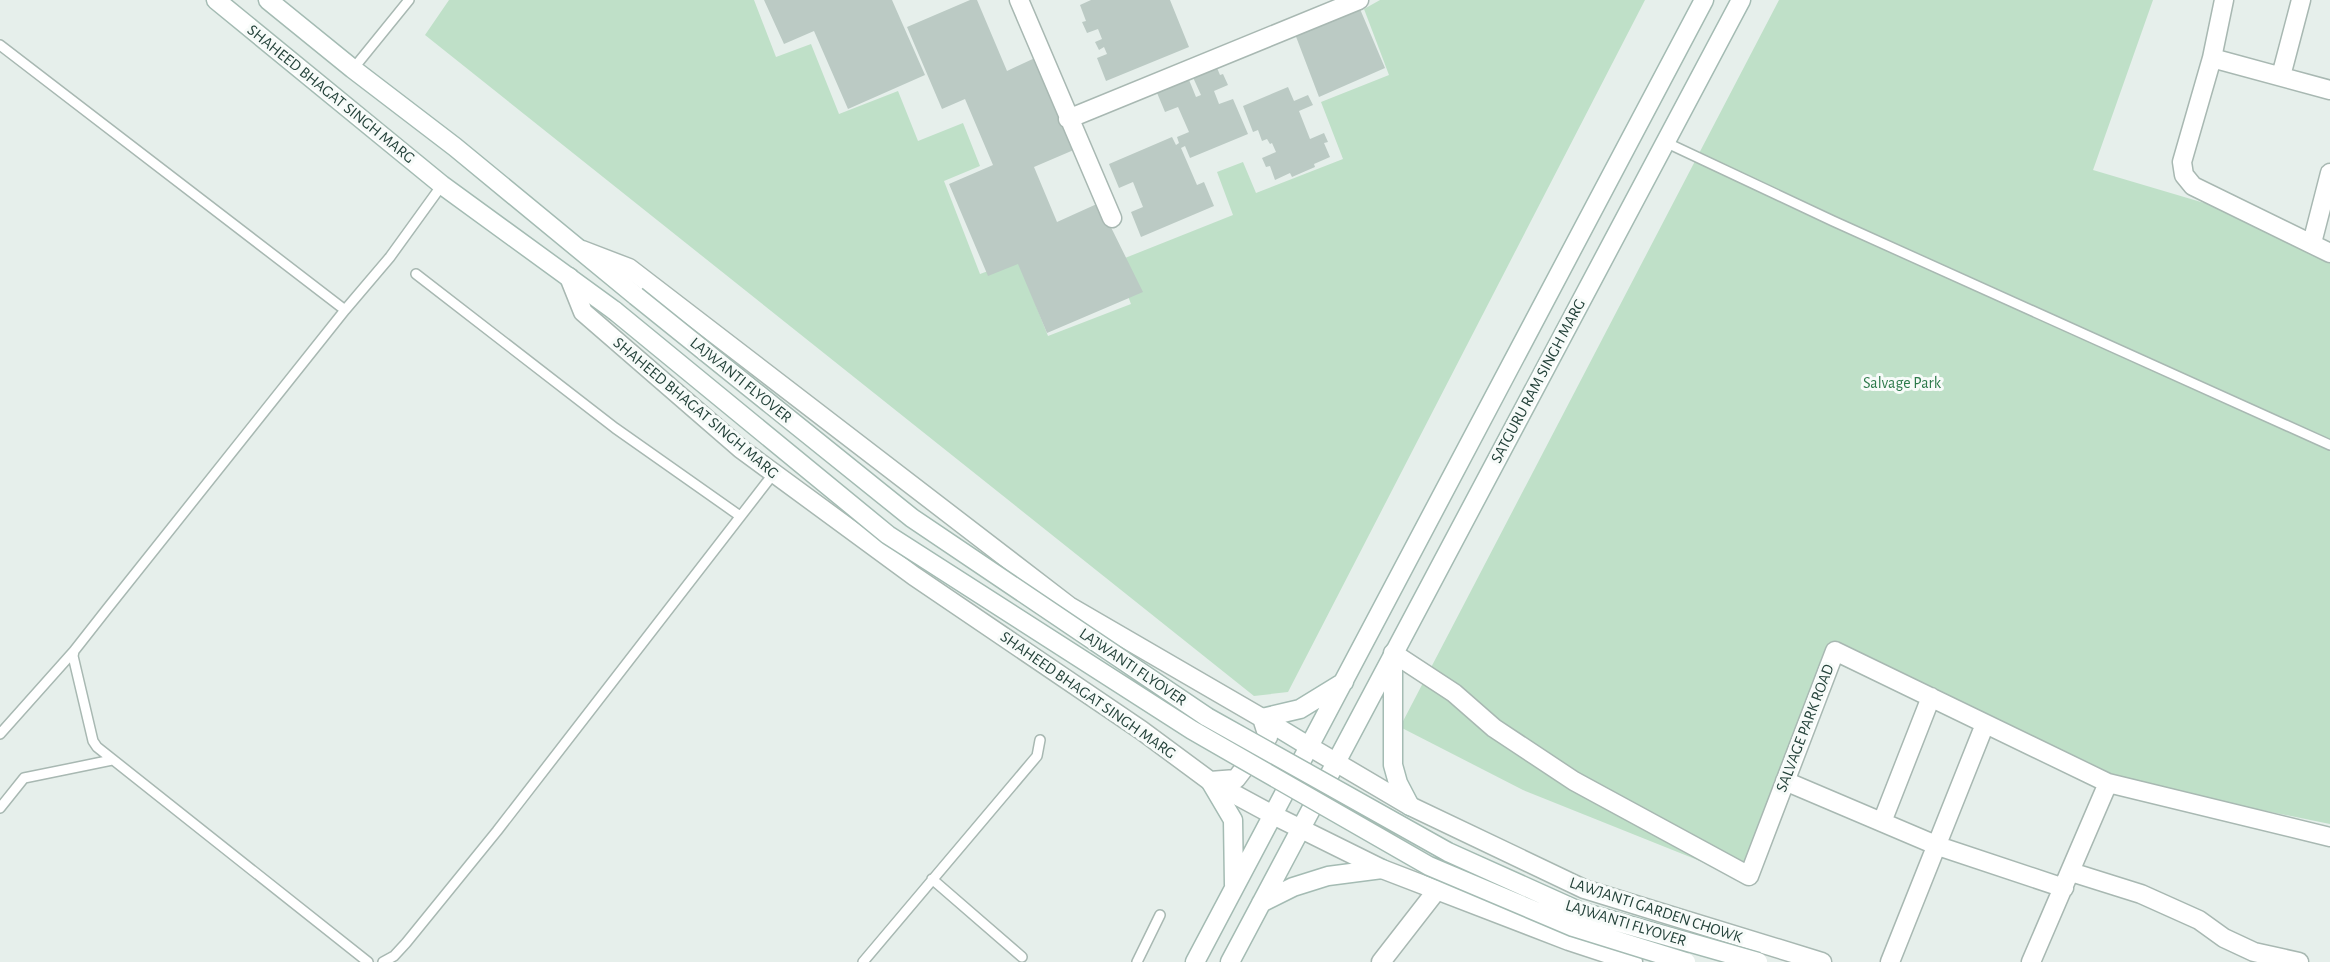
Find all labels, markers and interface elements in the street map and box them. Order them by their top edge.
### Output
street label: SHAHEED BHAGAT SINGH MARG [244,22,418,166]
street label: SATGURU RAM SINGH MARG [1488,296,1588,466]
street label: SHAHEED BHAGAT SINGH MARG [610,334,782,482]
street label: LAJWANTI FLYOVER [687,334,795,426]
park label: Salvage Park [1863,375,1942,391]
street label: LAJWANTI FLYOVER [1077,625,1190,709]
street label: SHAHEED BHAGAT SINGH MARG [997,628,1179,762]
street label: SALVAGE PARK ROAD [1773,662,1837,794]
street label: LAWJANTI GARDEN CHOWK [1568,874,1745,946]
street label: LAJWANTI FLYOVER [1564,897,1688,949]

